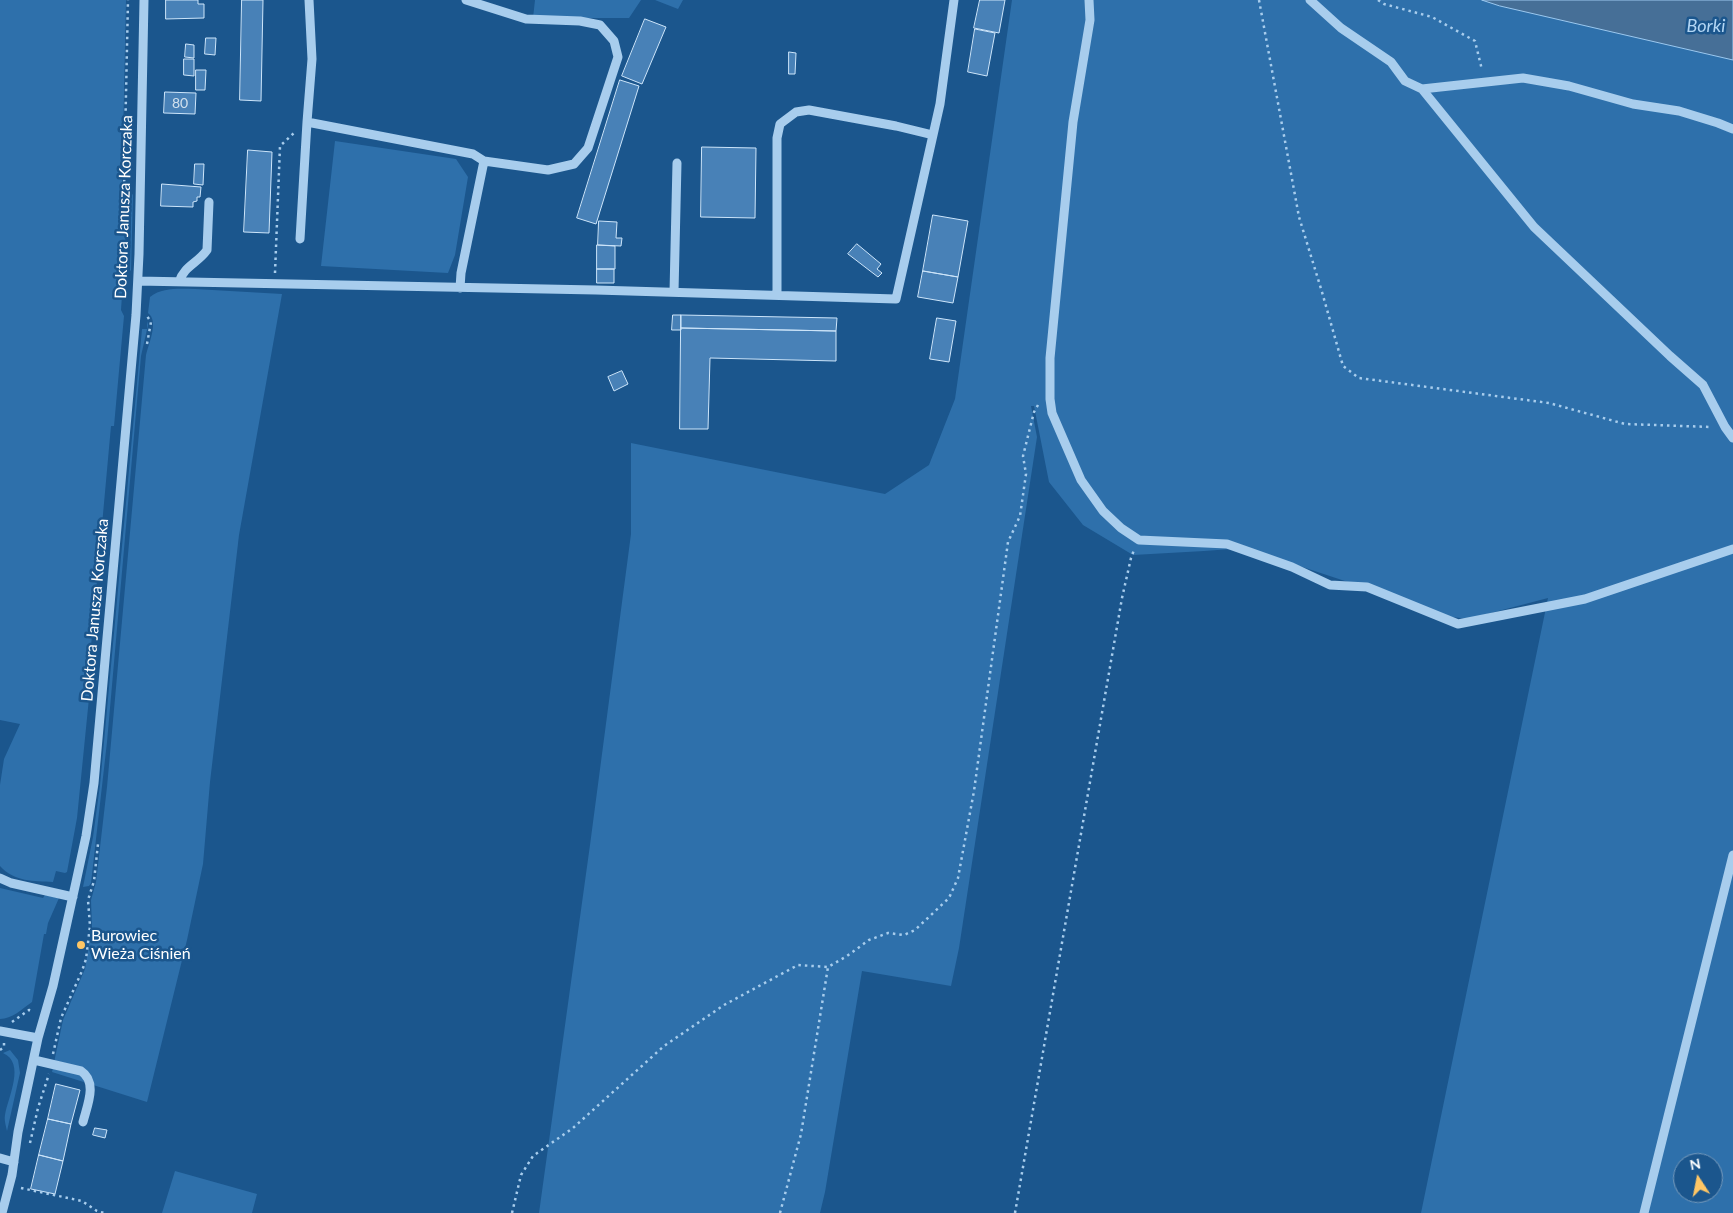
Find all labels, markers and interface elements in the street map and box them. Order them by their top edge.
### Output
water label: Borki [1687,15,1725,37]
house number: 80 [172,95,188,111]
street label: Doktora Janusza Korczaka [111,115,137,299]
street label: Doktora Janusza Korczaka [77,518,113,702]
place label: Burowiec Wieża Ciśnień [91,926,191,964]
marker: Burowiec Wieża Ciśnień [75,939,87,951]
north arrow [1673,1153,1723,1203]
text: N [1688,1154,1702,1173]

